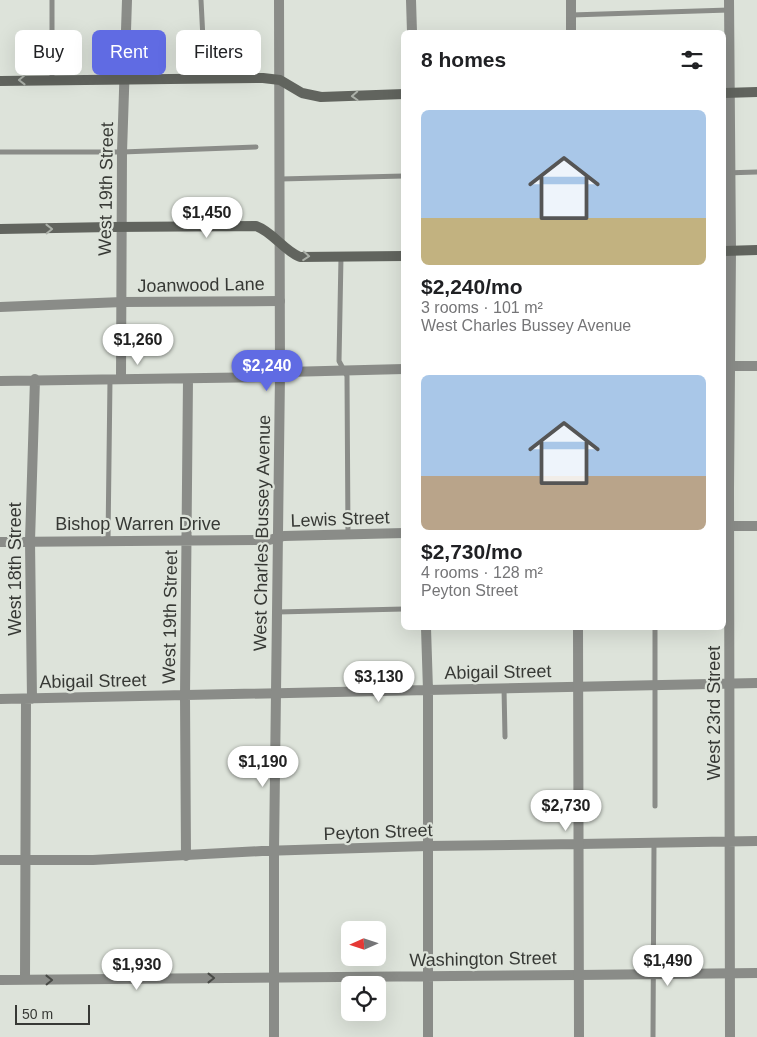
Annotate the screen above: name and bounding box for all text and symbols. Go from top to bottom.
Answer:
chip: Buy [15,30,82,75]
chip: Rent [92,30,166,75]
chip: Filters [176,30,261,75]
icon: filters [678,46,706,74]
text: 8 homes [421,48,506,71]
one-way arrow [18,75,26,86]
one-way arrow [351,90,359,101]
street label: West 19th Street [95,122,117,256]
icon: home [519,143,609,233]
pin: $1,450 [166,196,248,239]
text: $1,450 [183,204,231,221]
one-way arrow [45,223,53,234]
one-way arrow [302,251,310,262]
street label: Joanwood Lane [137,274,265,296]
text: $2,240/mo [421,275,523,298]
text: 3 rooms · 101 m² [421,299,543,316]
text: West Charles Bussey Avenue [421,317,631,334]
pin: $1,260 [97,324,179,366]
text: $1,260 [114,331,162,348]
pin: $2,240 [226,350,308,392]
text: $2,240 [243,357,291,374]
icon: home [519,408,609,498]
street label: West Charles Bussey Avenue [250,415,274,651]
street label: West 18th Street [5,502,25,636]
street label: Lewis Street [290,507,390,531]
street label: Bishop Warren Drive [55,514,221,534]
text: $2,730/mo [421,540,523,563]
street label: West 19th Street [159,550,181,684]
text: 4 rooms · 128 m² [421,564,543,581]
text: Peyton Street [421,582,518,599]
street label: West 23rd Street [704,646,724,780]
pin: $3,130 [338,660,420,703]
street label: Abigail Street [444,661,552,683]
text: $3,130 [355,668,403,685]
street label: Abigail Street [39,670,147,692]
pin: $1,190 [222,746,304,788]
text: $1,190 [239,753,287,770]
pin: $2,730 [525,790,607,832]
text: $2,730 [542,797,590,814]
street label: Peyton Street [323,820,433,844]
north arrow [341,921,386,966]
map controls [341,921,386,1021]
pin: $1,490 [627,944,709,987]
pin: $1,930 [96,948,178,991]
street label: Washington Street [409,948,557,970]
text: $1,490 [644,952,692,969]
text: $1,930 [113,956,161,973]
one-way arrow [208,973,215,983]
one-way arrow [45,975,53,985]
button: locate [341,976,386,1021]
scale bar [15,1002,90,1025]
text: 50 m [22,1006,53,1022]

